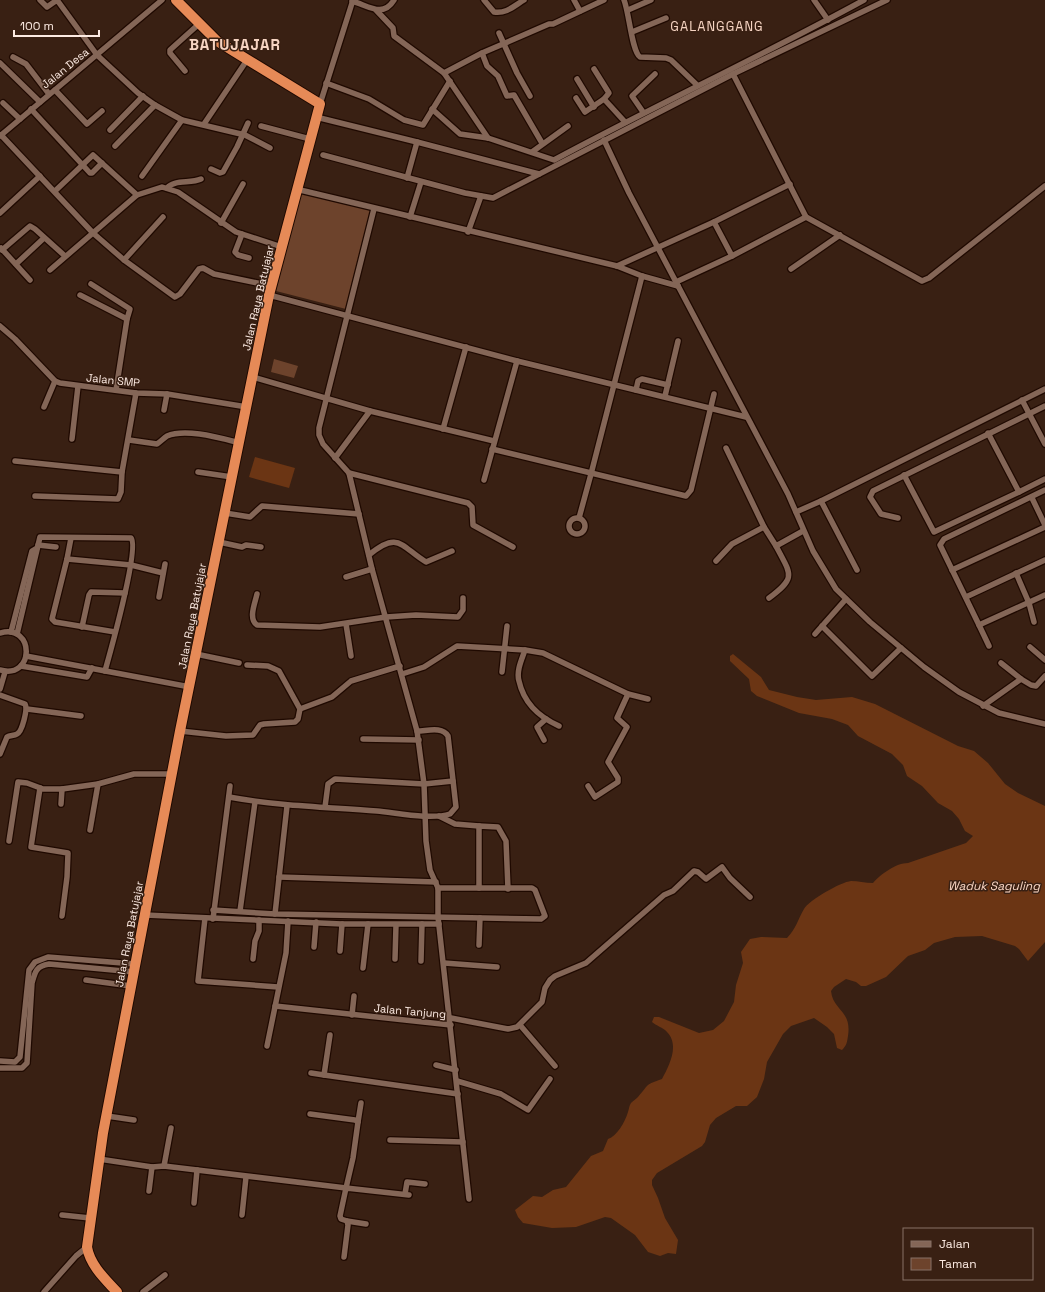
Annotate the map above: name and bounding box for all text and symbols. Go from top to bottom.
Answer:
scale bar [14,12,99,38]
text: 100 m [20,18,54,34]
district label: GALANGGANG [670,18,764,35]
district label: BATUJAJAR [189,35,281,54]
street label: Jalan Desa [38,44,92,91]
street label: Jalan Raya Batujajar [239,244,277,352]
street label: Jalan SMP [85,370,141,390]
street label: Jalan Raya Batujajar [175,562,209,670]
water label: Waduk Saguling [948,878,1041,894]
street label: Jalan Raya Batujajar [112,880,146,988]
street label: Jalan Tanjung [373,1001,447,1021]
legend [903,1228,1033,1280]
text: Jalan [939,1236,970,1252]
text: Taman [939,1256,976,1272]

